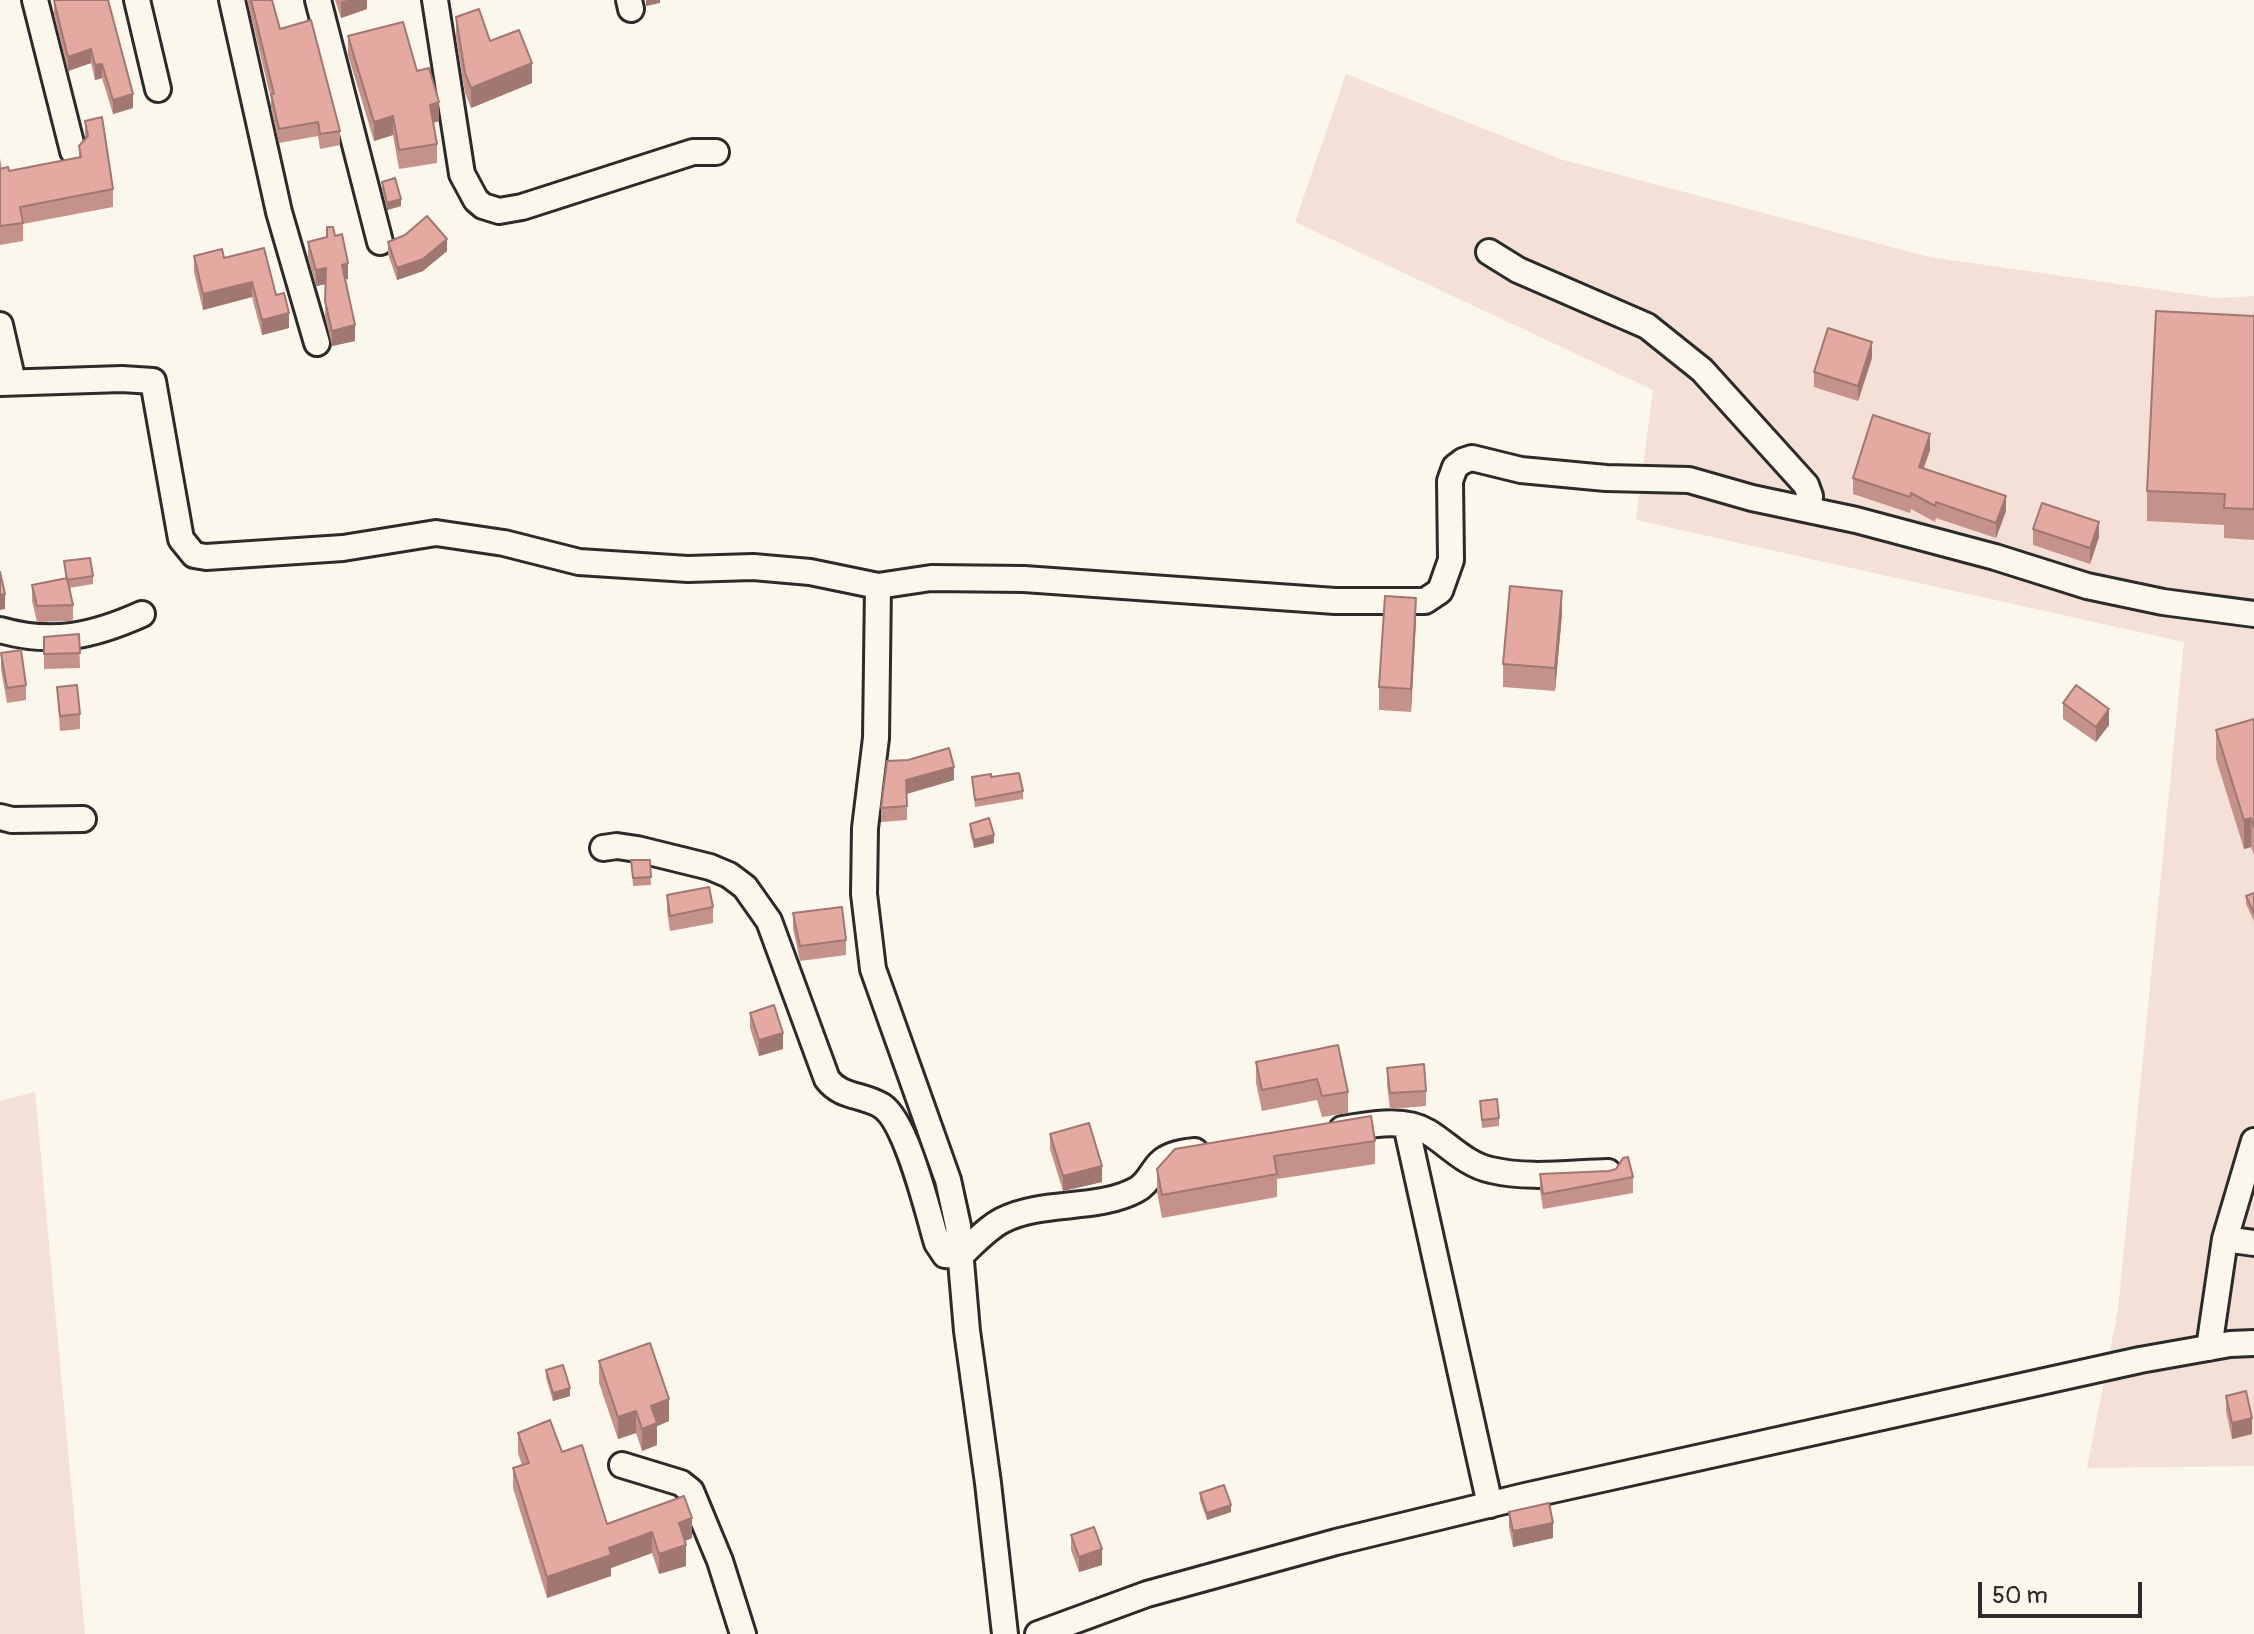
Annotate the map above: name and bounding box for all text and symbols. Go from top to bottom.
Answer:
scale bar [1982,1566,2146,1616]
text: 50 m [1992,1581,2048,1610]

